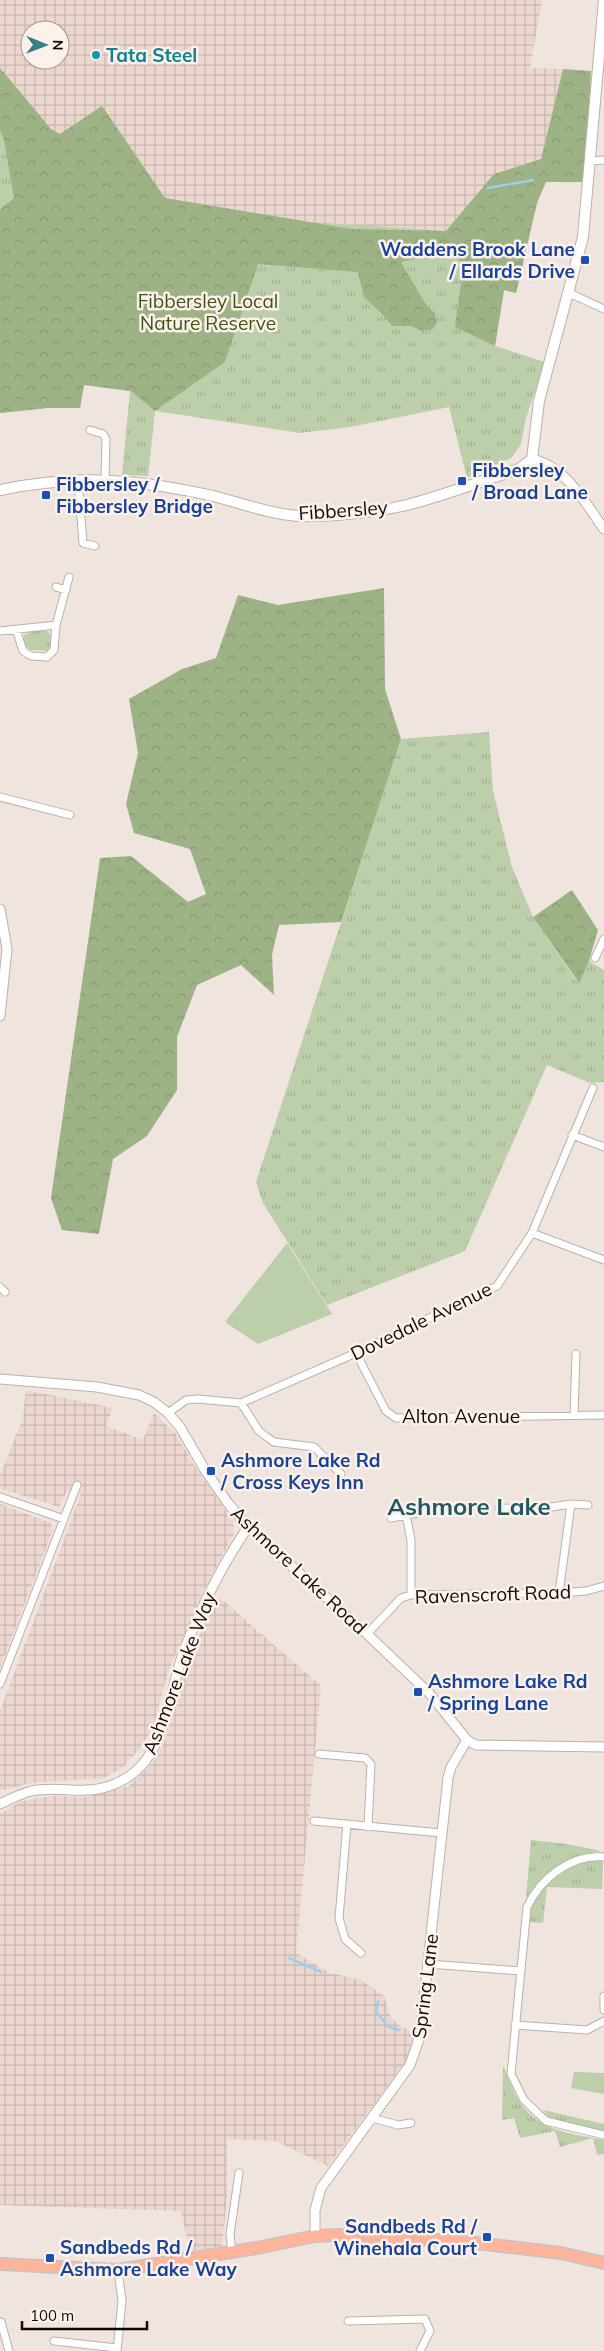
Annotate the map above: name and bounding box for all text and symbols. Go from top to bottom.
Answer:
north arrow [20,20,70,70]
text: N [49,40,67,51]
place label: Tata Steel [106,43,197,67]
marker: Tata Steel [90,49,102,61]
place label: Waddens Brook Lane / Ellards Drive [380,237,575,283]
marker: Waddens Brook Lane / Ellards Drive [579,254,591,266]
park label: Fibbersley Local Nature Reserve [138,289,278,335]
place label: Fibbersley / Broad Lane [471,458,588,504]
place label: Fibbersley / Fibbersley Bridge [56,472,213,518]
marker: Fibbersley / Broad Lane [456,475,468,487]
marker: Fibbersley / Fibbersley Bridge [40,489,52,501]
street label: Fibbersley [298,495,388,525]
street label: Dovedale Avenue [347,1276,495,1366]
street label: Alton Avenue [402,1404,520,1428]
place label: Ashmore Lake Rd / Cross Keys Inn [220,1448,381,1494]
marker: Ashmore Lake Rd / Cross Keys Inn [205,1465,217,1477]
district label: Ashmore Lake [387,1491,551,1521]
street label: Ashmore Lake Road [226,1501,372,1639]
street label: Ravenscroft Road [414,1579,572,1609]
street label: Ashmore Lake Way [137,1588,221,1758]
place label: Ashmore Lake Rd / Spring Lane [427,1669,588,1715]
marker: Ashmore Lake Rd / Spring Lane [412,1686,424,1698]
street label: Spring Lane [407,1932,443,2040]
place label: Sandbeds Rd / Winehala Court [334,2214,478,2260]
marker: Sandbeds Rd / Winehala Court [481,2231,493,2243]
place label: Sandbeds Rd / Ashmore Lake Way [60,2235,238,2281]
marker: Sandbeds Rd / Ashmore Lake Way [44,2252,56,2264]
scale bar [22,2298,148,2330]
text: 100 m [30,2306,74,2325]

